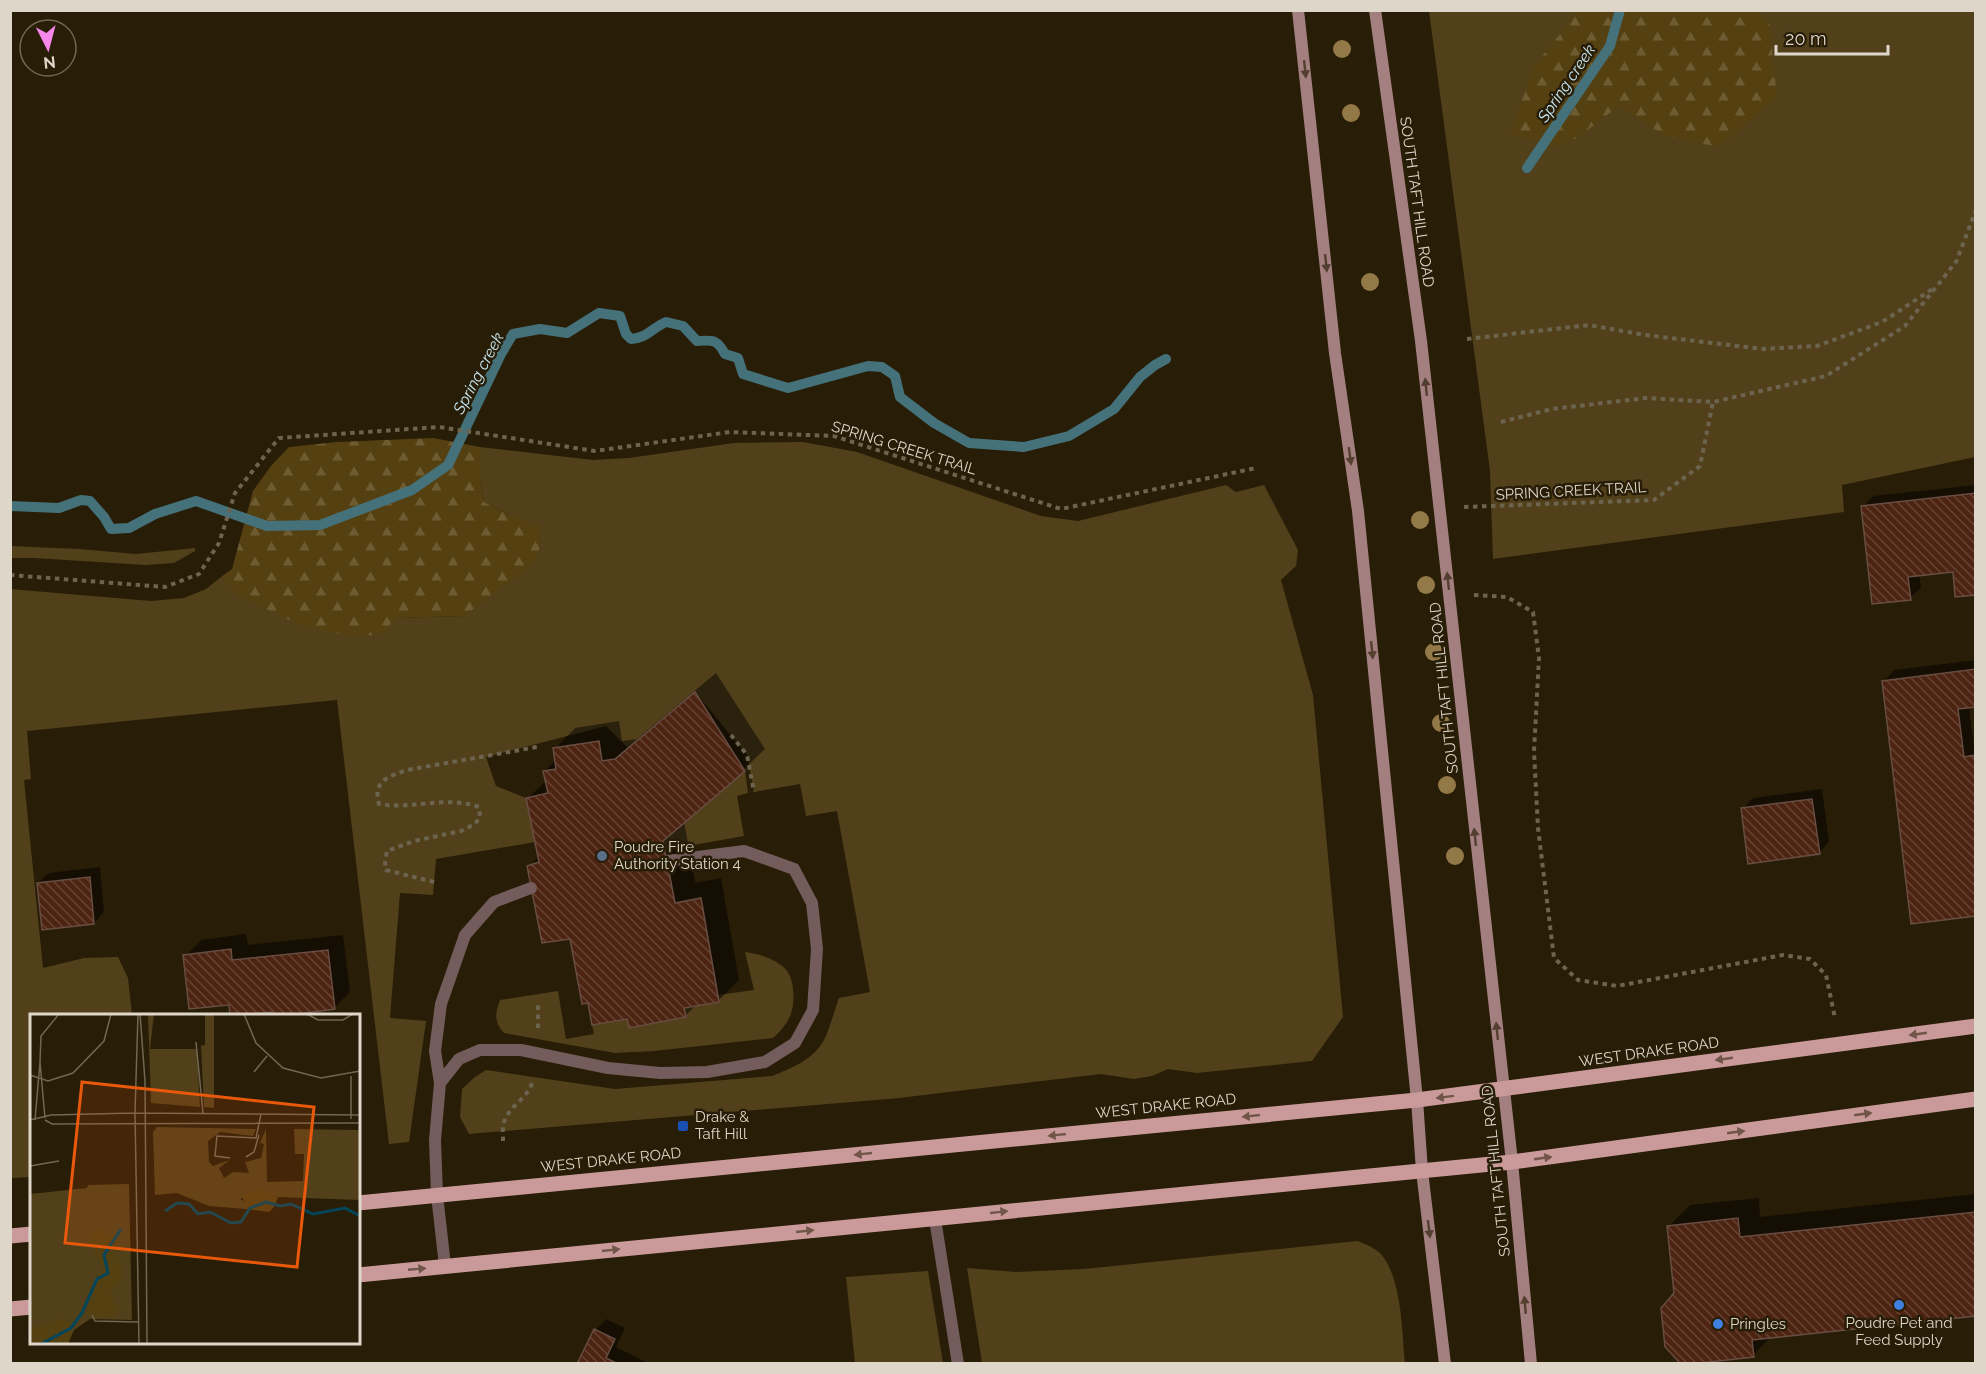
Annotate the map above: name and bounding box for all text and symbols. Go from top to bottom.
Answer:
north arrow [18,18,78,78]
scale bar [1776,18,1888,56]
text: 20 m [1785,28,1827,49]
water label: Spring creek [1533,41,1600,127]
text: N [42,52,57,73]
one-way arrow [1300,59,1310,78]
street label: SOUTH TAFT HILL ROAD [1396,116,1438,289]
one-way arrow [1321,253,1330,272]
water label: Spring creek [449,329,508,418]
one-way arrow [1421,378,1431,397]
street label: SPRING CREEK TRAIL [829,417,979,479]
one-way arrow [1345,447,1354,466]
street label: SPRING CREEK TRAIL [1495,478,1647,504]
one-way arrow [1443,571,1452,590]
street label: SOUTH TAFT HILL ROAD [1426,601,1462,775]
one-way arrow [1367,640,1376,659]
one-way arrow [1471,828,1480,847]
place label: Poudre Fire Authority Station 4 [614,838,741,873]
marker: Poudre Fire Authority Station 4 [595,849,609,863]
inset map [30,1014,360,1344]
one-way arrow [1492,1022,1501,1041]
one-way arrow [1908,1029,1927,1038]
street label: WEST DRAKE ROAD [1578,1033,1720,1071]
one-way arrow [1715,1055,1734,1064]
street label: SOUTH TAFT HILL ROAD [1478,1084,1514,1258]
street label: WEST DRAKE ROAD [1095,1090,1237,1122]
one-way arrow [1435,1092,1454,1101]
place label: Drake & Taft Hill [695,1108,749,1143]
one-way arrow [1854,1110,1873,1119]
one-way arrow [1241,1111,1260,1121]
marker: Drake & Taft Hill [676,1119,690,1133]
one-way arrow [1726,1127,1745,1136]
one-way arrow [1047,1130,1066,1140]
street label: WEST DRAKE ROAD [540,1144,682,1176]
one-way arrow [853,1149,872,1159]
one-way arrow [1533,1153,1552,1162]
one-way arrow [990,1207,1009,1217]
one-way arrow [1424,1220,1433,1239]
one-way arrow [795,1226,814,1236]
one-way arrow [601,1245,620,1255]
one-way arrow [407,1264,426,1274]
one-way arrow [1520,1296,1530,1315]
marker: Poudre Pet and Feed Supply [1892,1298,1906,1312]
place label: Poudre Pet and Feed Supply [1845,1314,1953,1349]
place label: Pringles [1730,1315,1786,1333]
marker: Pringles [1711,1317,1725,1331]

